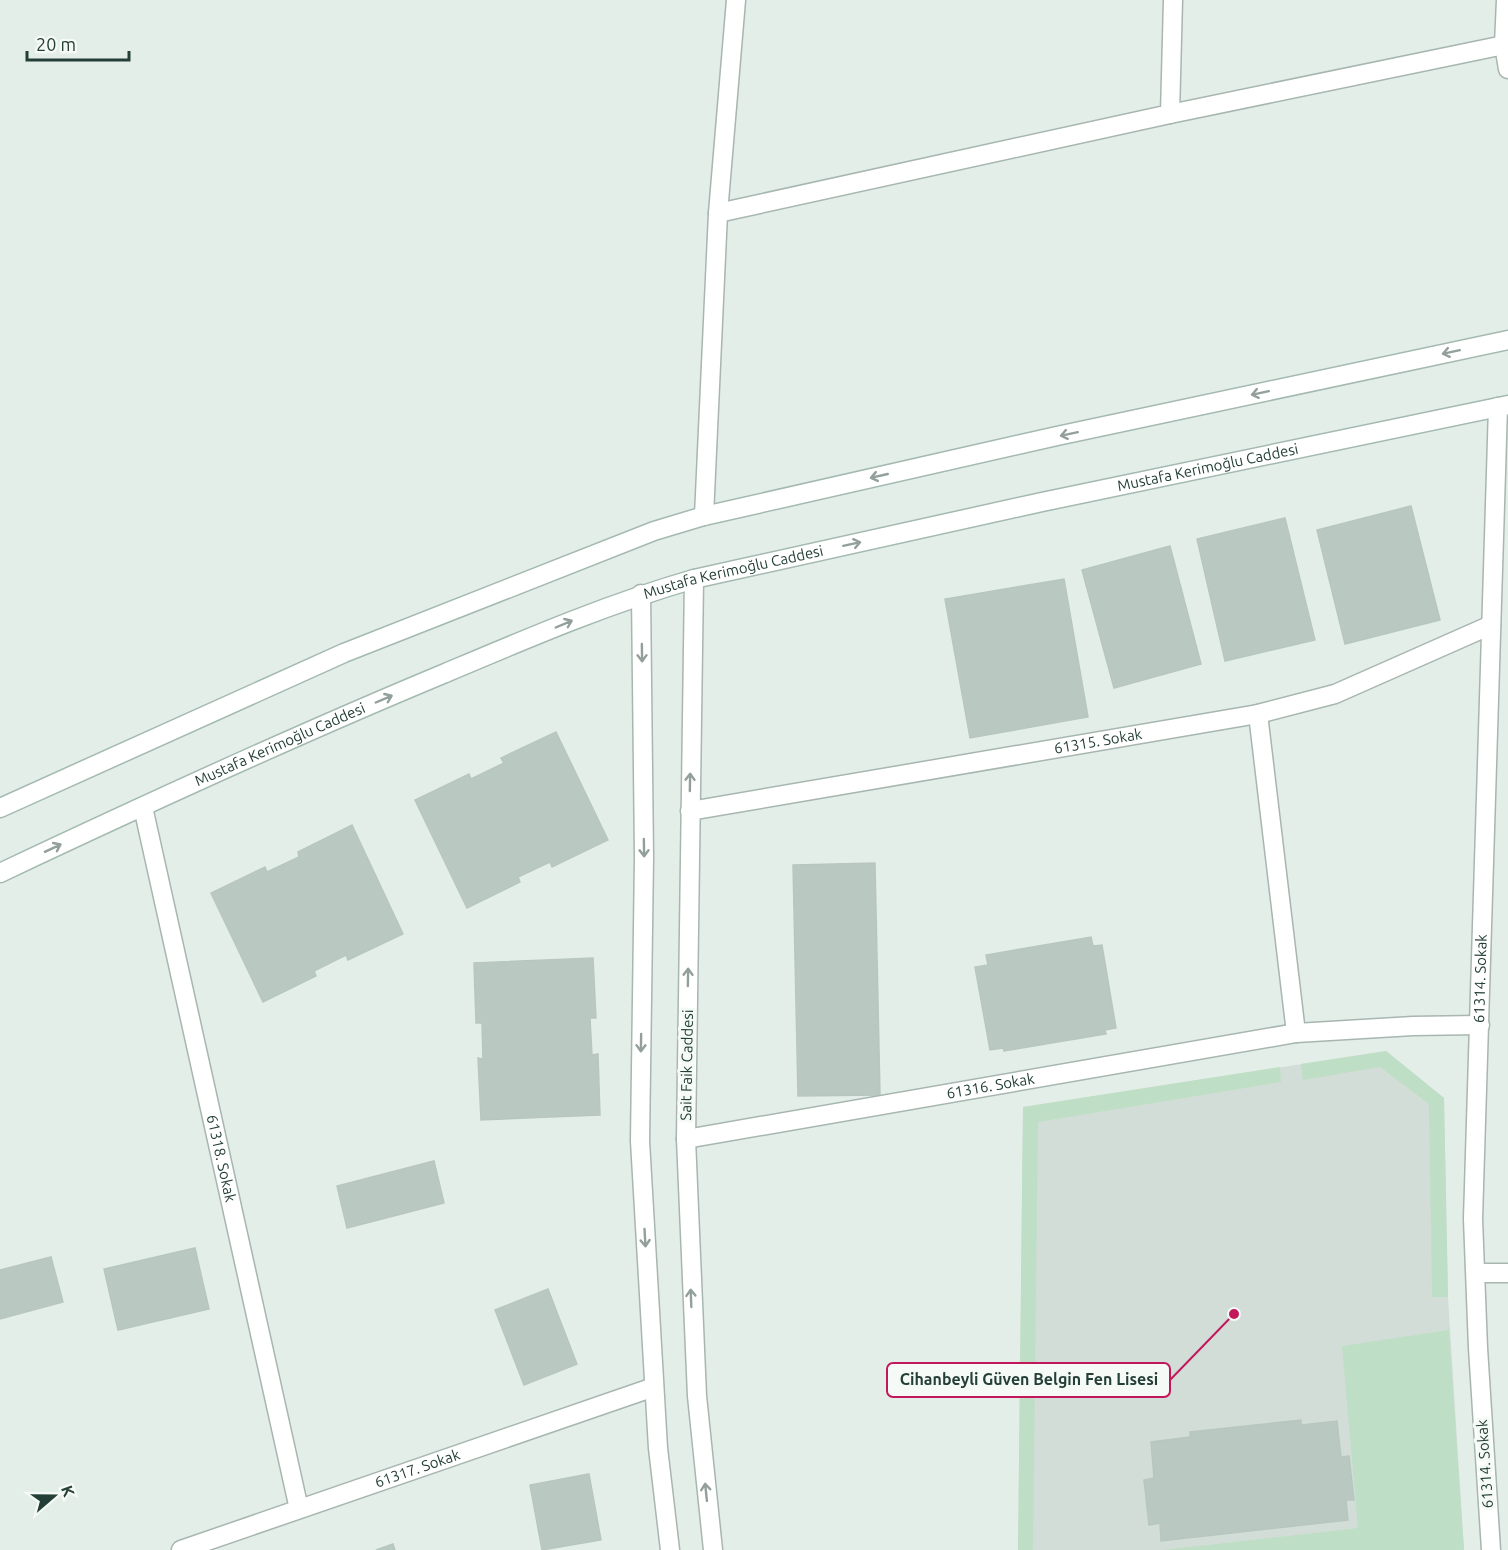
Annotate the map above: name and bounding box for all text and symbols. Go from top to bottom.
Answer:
scale bar [27,24,129,62]
text: 20 m [36,34,76,54]
one-way arrow [1442,347,1461,359]
one-way arrow [1251,388,1270,399]
one-way arrow [1060,428,1079,440]
street label: Mustafa Kerimoğlu Caddesi [1116,440,1300,494]
one-way arrow [870,471,889,483]
one-way arrow [842,538,861,549]
street label: Mustafa Kerimoğlu Caddesi [641,542,825,602]
one-way arrow [554,618,572,629]
one-way arrow [636,642,648,662]
one-way arrow [374,693,392,704]
street label: Mustafa Kerimoğlu Caddesi [192,699,368,789]
street label: 61315. Sokak [1053,725,1144,757]
one-way arrow [685,772,696,792]
one-way arrow [638,837,650,857]
one-way arrow [43,842,61,854]
street label: 61314. Sokak [1470,933,1490,1023]
one-way arrow [682,967,694,987]
street label: Sait Faik Caddesi [677,1009,696,1121]
one-way arrow [635,1032,647,1052]
street label: 61316. Sokak [945,1070,1036,1102]
street label: 61318. Sokak [204,1113,240,1204]
one-way arrow [639,1227,650,1247]
one-way arrow [686,1288,697,1308]
callout: Cihanbeyli Güven Belgin Fen Lisesi [887,1363,1170,1397]
text: Cihanbeyli Güven Belgin Fen Lisesi [900,1370,1158,1388]
street label: 61314. Sokak [1473,1419,1496,1509]
street label: 61317. Sokak [372,1445,462,1491]
north arrow [24,1466,84,1526]
one-way arrow [701,1482,712,1502]
text: K [58,1483,78,1499]

